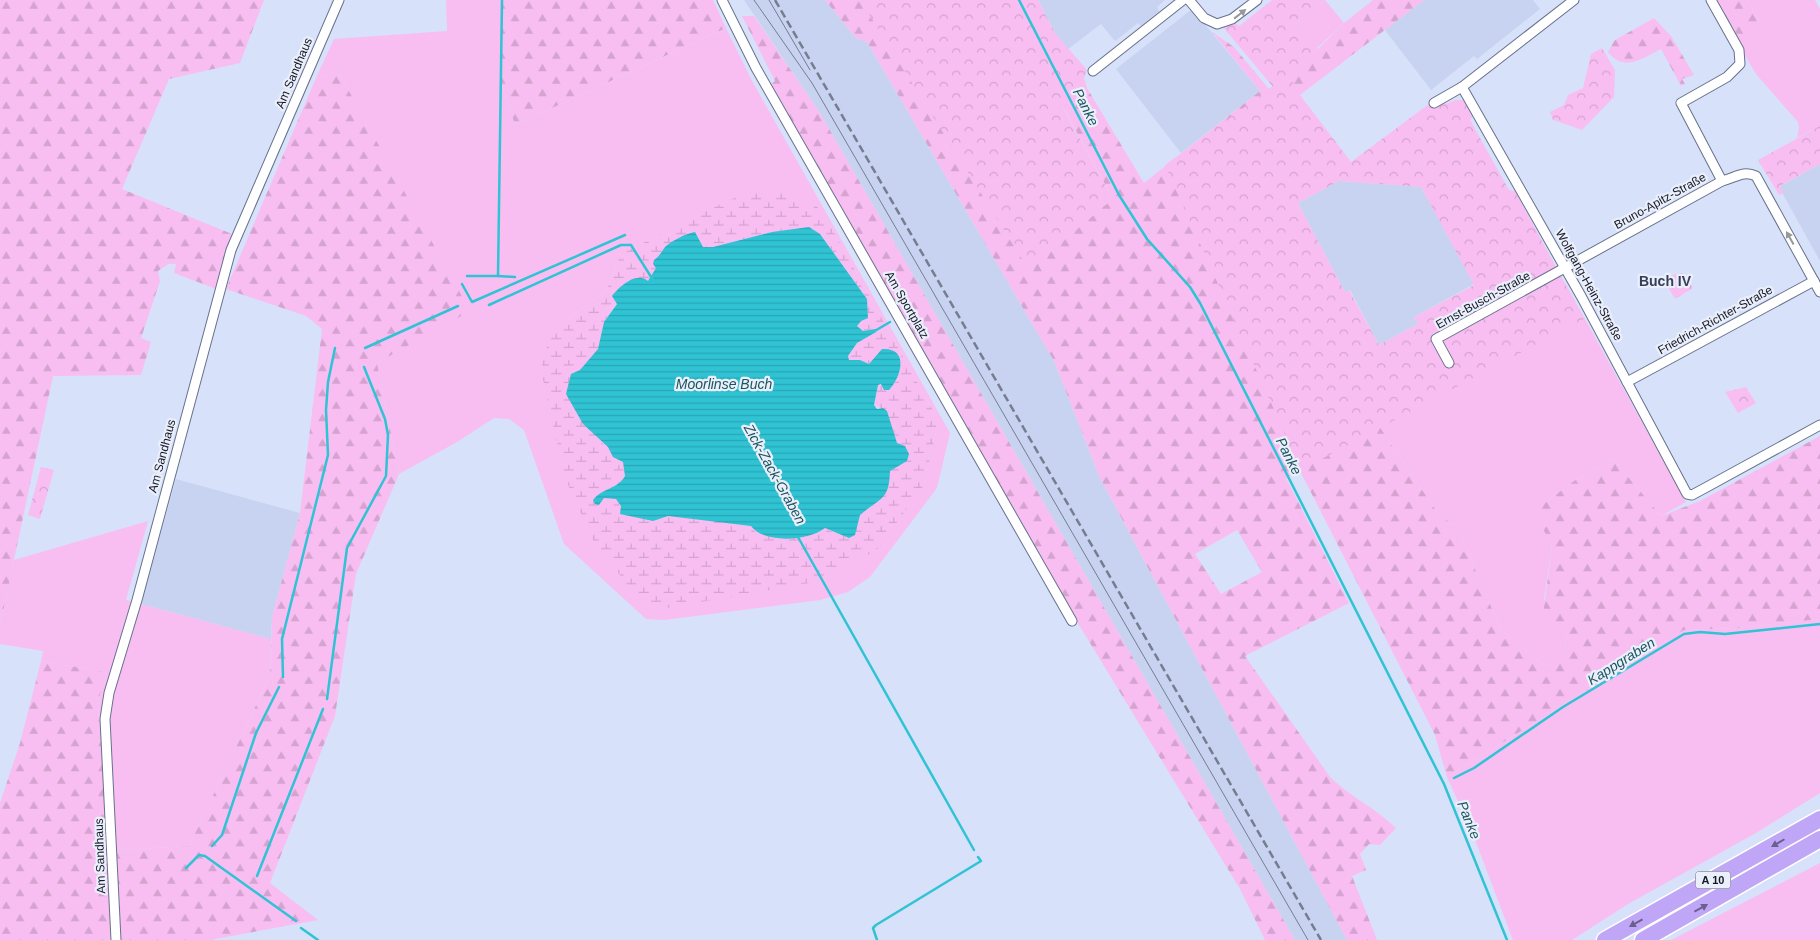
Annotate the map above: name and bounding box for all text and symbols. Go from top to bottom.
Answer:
one-way arrow [1233,8,1246,19]
street label: Am Sandhaus [273,36,315,110]
water label: Panke [1070,86,1102,129]
street label: Bruno-Apitz-Straße [1612,170,1709,232]
street label: Wolfgang-Heinz-Straße [1553,227,1626,343]
one-way arrow [1786,231,1795,244]
street label: Ernst-Busch-Straße [1434,268,1533,332]
street label: Am Sportplatz [882,269,932,341]
district label: Buch IV [1639,273,1692,289]
street label: Friedrich-Richter-Straße [1655,283,1775,357]
water label: Moorlinse Buch [676,376,772,392]
street label: Am Sandhaus [145,418,179,494]
water label: Zick-Zack-Graben [740,420,809,527]
water label: Panke [1273,435,1305,478]
water label: Kappgraben [1584,634,1658,688]
water label: Panke [1454,799,1484,842]
street label: Am Sandhaus [92,818,108,894]
one-way arrow [1770,839,1785,847]
road number: A 10 [1696,872,1730,888]
one-way arrow [1694,904,1708,912]
one-way arrow [1629,919,1644,927]

